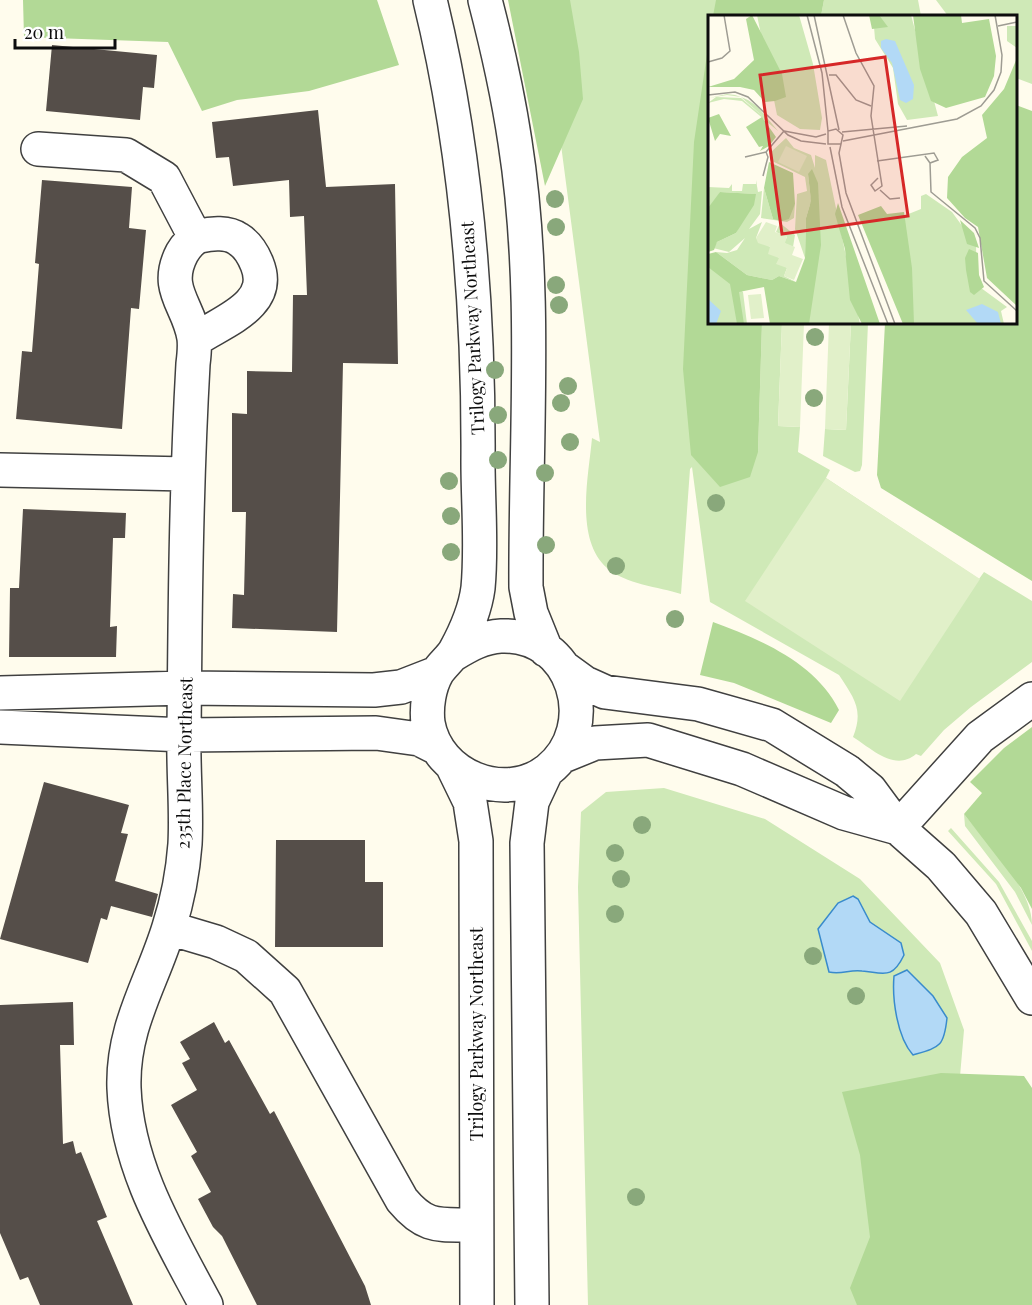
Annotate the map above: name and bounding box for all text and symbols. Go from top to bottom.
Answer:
scale bar [15,12,116,50]
inset map [708,15,1017,324]
text: 20 m [24,20,64,44]
street label: Trilogy Parkway Northeast [454,220,490,435]
street label: 235th Place Northeast [170,676,198,849]
street label: Trilogy Parkway Northeast [464,926,488,1141]

